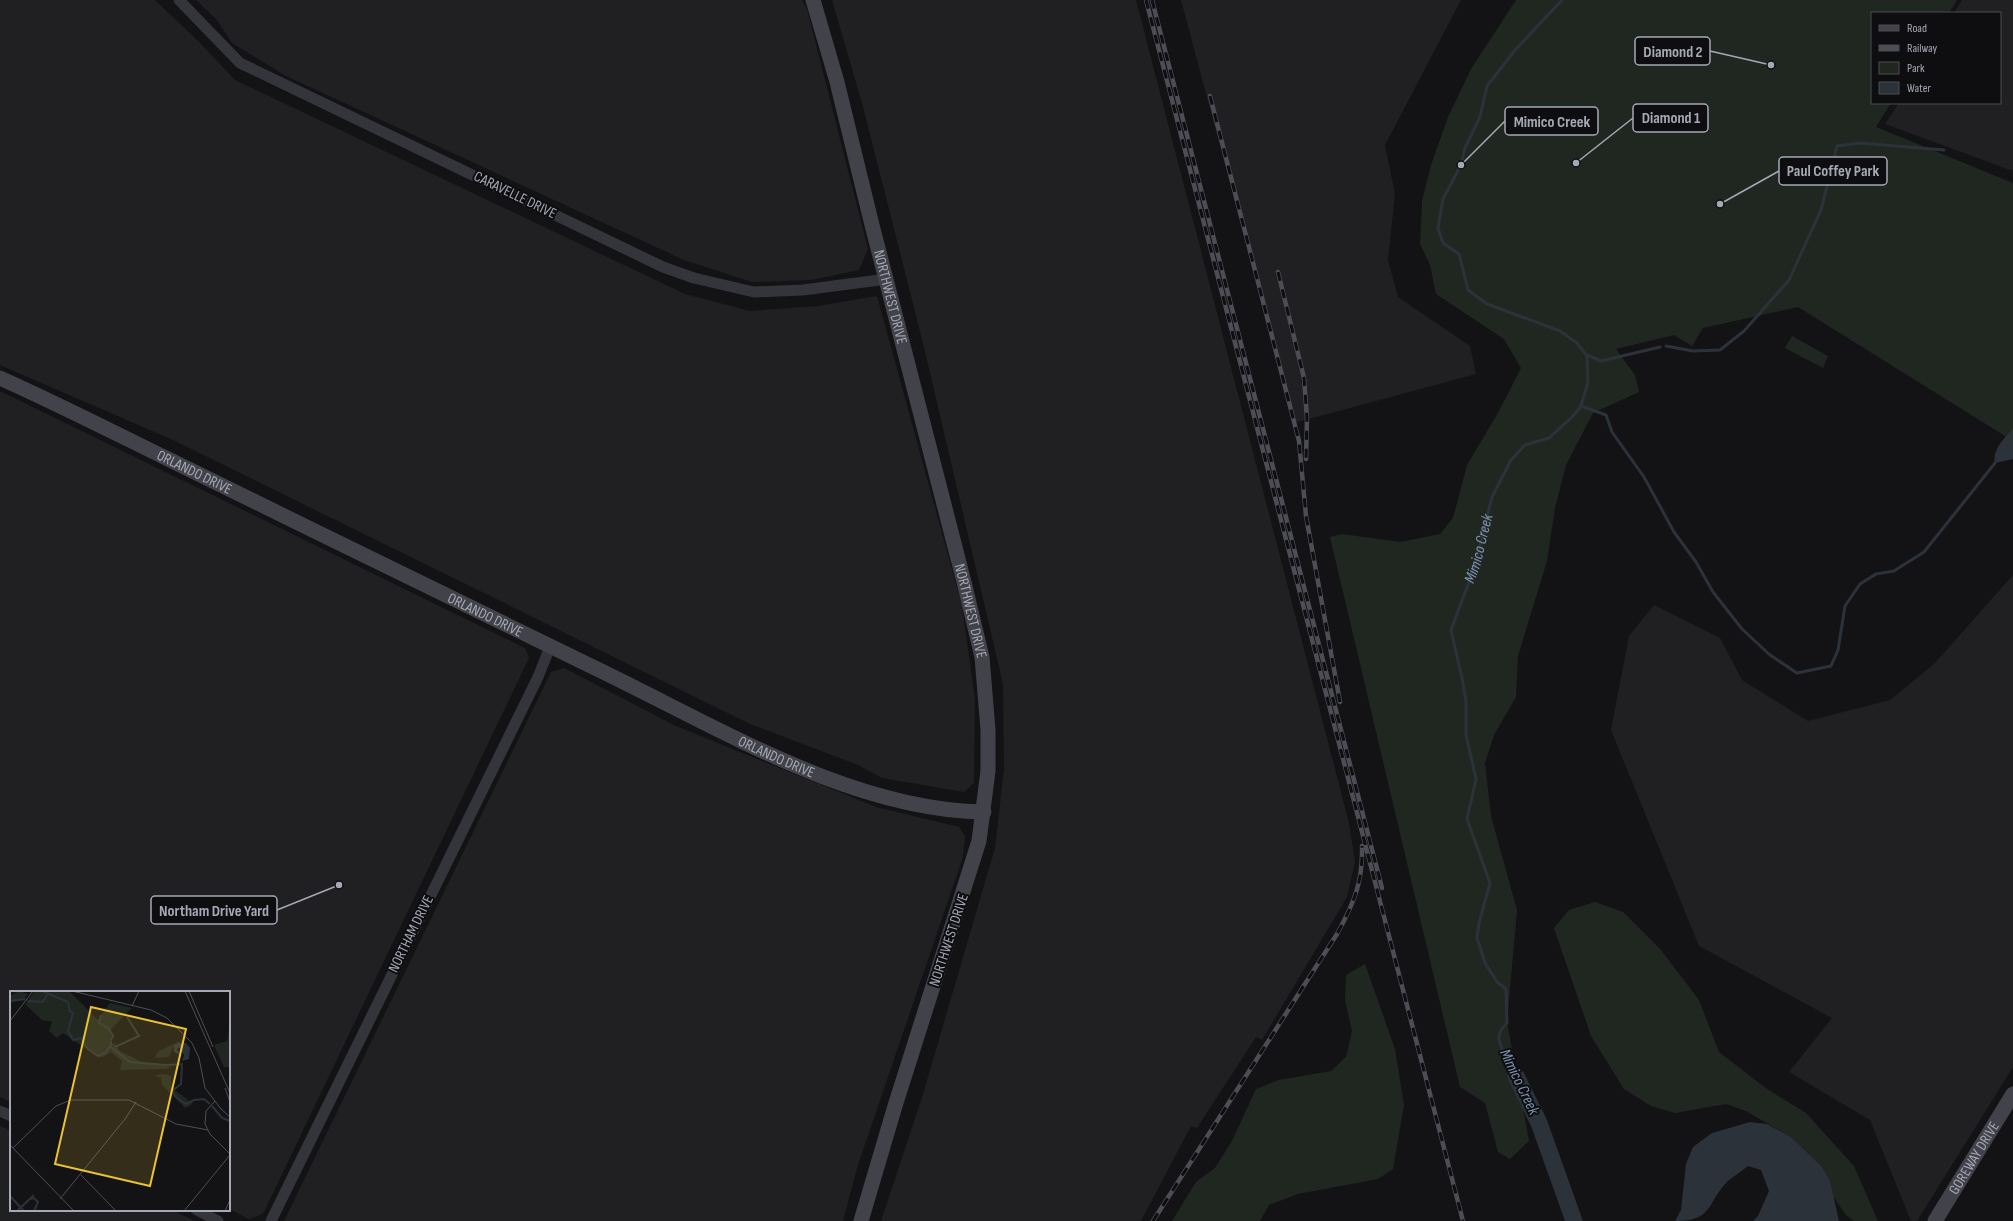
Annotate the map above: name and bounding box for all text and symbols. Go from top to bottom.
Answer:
legend [1871,12,2001,104]
text: Road [1907,21,1927,36]
callout: Diamond 2 [1635,37,1710,65]
text: Railway [1907,41,1938,56]
text: Diamond 2 [1643,43,1703,62]
text: Park [1907,61,1925,76]
text: Water [1907,81,1931,96]
callout: Diamond 1 [1633,104,1708,132]
callout: Mimico Creek [1505,107,1598,135]
text: Diamond 1 [1642,109,1701,128]
text: Mimico Creek [1514,113,1591,132]
callout: Paul Coffey Park [1779,157,1887,185]
text: Paul Coffey Park [1787,162,1879,181]
street label: CARAVELLE DRIVE [471,167,559,223]
street label: NORTHWEST DRIVE [869,248,912,346]
street label: ORLANDO DRIVE [154,445,235,498]
water label: Mimico Creek [1460,511,1497,586]
street label: NORTHWEST DRIVE [950,562,991,660]
street label: ORLANDO DRIVE [445,588,526,641]
street label: ORLANDO DRIVE [735,732,817,782]
street label: NORTHWEST DRIVE [925,891,973,989]
street label: NORTHAM DRIVE [384,892,438,976]
callout: Northam Drive Yard [151,896,277,924]
text: Northam Drive Yard [159,902,269,921]
inset map [10,991,230,1211]
water label: Mimico Creek [1495,1046,1543,1119]
street label: GOREWAY DRIVE [1944,1118,2003,1198]

